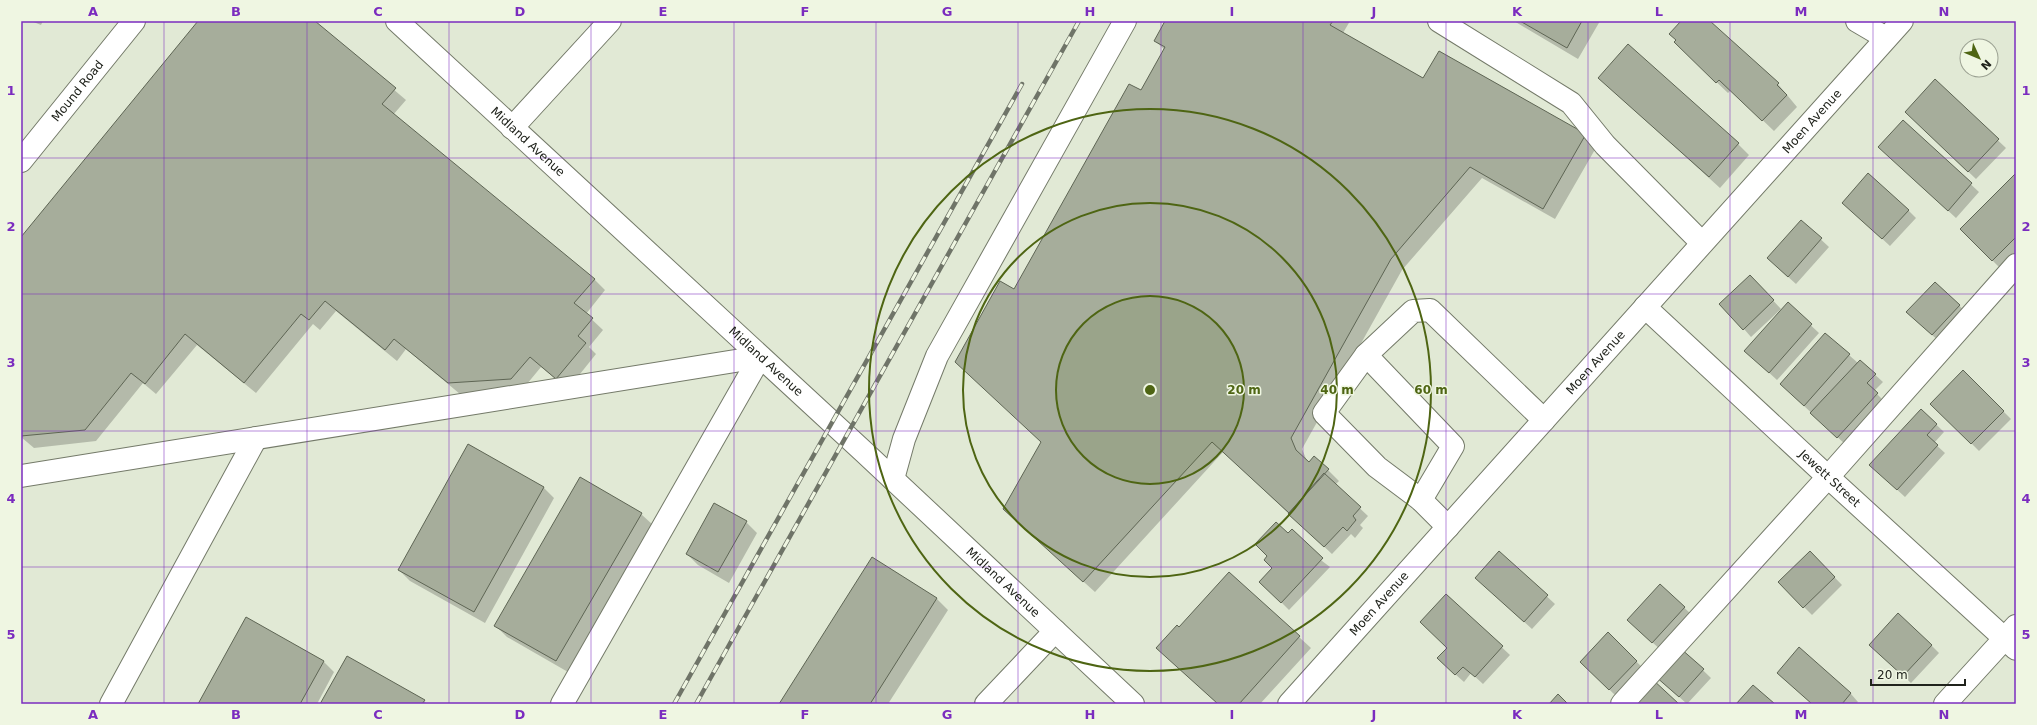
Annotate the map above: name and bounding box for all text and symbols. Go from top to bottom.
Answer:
text: A [88,4,98,19]
text: B [231,4,241,19]
text: C [373,4,383,19]
text: D [515,4,526,19]
text: E [659,4,667,19]
text: F [801,4,809,19]
text: G [942,4,952,19]
text: H [1085,4,1095,19]
text: I [1230,4,1234,19]
text: J [1371,4,1376,19]
text: K [1512,4,1523,19]
text: L [1655,4,1663,19]
text: M [1795,4,1807,19]
text: N [1939,4,1949,19]
north arrow [1959,38,1999,78]
text: N [1978,57,1994,72]
street label: Mound Road [49,58,106,124]
text: 1 [6,83,16,98]
text: 1 [2021,83,2031,98]
street label: Moen Avenue [1780,86,1844,156]
street label: Midland Avenue [488,104,568,179]
text: 2 [6,219,16,234]
text: 2 [2021,219,2031,234]
street label: Midland Avenue [726,324,806,399]
street label: Moen Avenue [1563,328,1628,397]
text: 3 [6,355,16,370]
text: 3 [2021,355,2031,370]
centre of rings [1143,383,1157,397]
text: 20 m [1227,383,1261,397]
text: 40 m [1320,383,1354,397]
text: 60 m [1414,383,1448,397]
street label: Jewett Street [1796,446,1863,510]
text: 4 [6,491,16,506]
text: 4 [2021,491,2031,506]
street label: Midland Avenue [963,544,1043,620]
street label: Moen Avenue [1347,569,1411,638]
text: 5 [6,627,16,642]
text: 5 [2021,627,2031,642]
scale bar [1871,661,1965,687]
text: 20 m [1877,668,1908,682]
text: A [88,707,98,722]
text: B [231,707,241,722]
text: C [373,707,383,722]
text: D [515,707,526,722]
text: E [659,707,667,722]
text: F [801,707,809,722]
text: G [942,707,952,722]
text: H [1085,707,1095,722]
text: I [1230,707,1234,722]
text: J [1371,707,1376,722]
text: K [1512,707,1523,722]
text: L [1655,707,1663,722]
text: M [1795,707,1807,722]
text: N [1939,707,1949,722]

